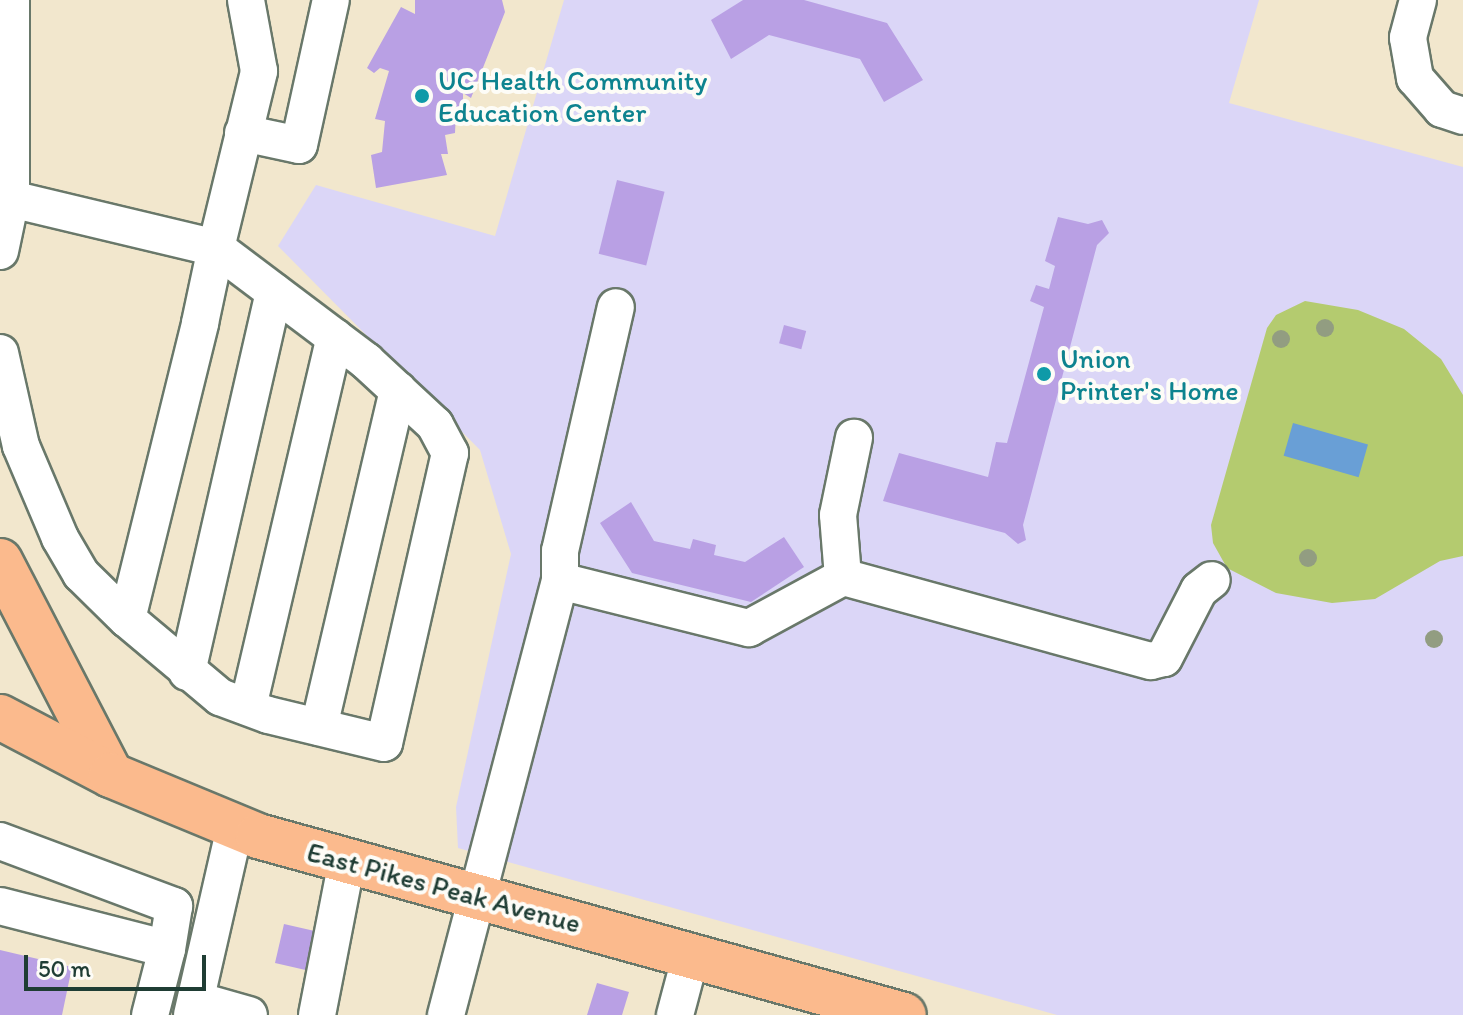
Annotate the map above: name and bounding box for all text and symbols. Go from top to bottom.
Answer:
place label: UC Health Community Education Center [438,63,707,129]
marker: UC Health Community Education Center [413,87,431,105]
place label: Union Printer's Home [1060,341,1239,407]
marker: Union Printer's Home [1035,365,1053,383]
street label: East Pikes Peak Avenue [305,835,583,939]
scale bar [28,939,210,989]
text: 50 m [38,954,91,983]

